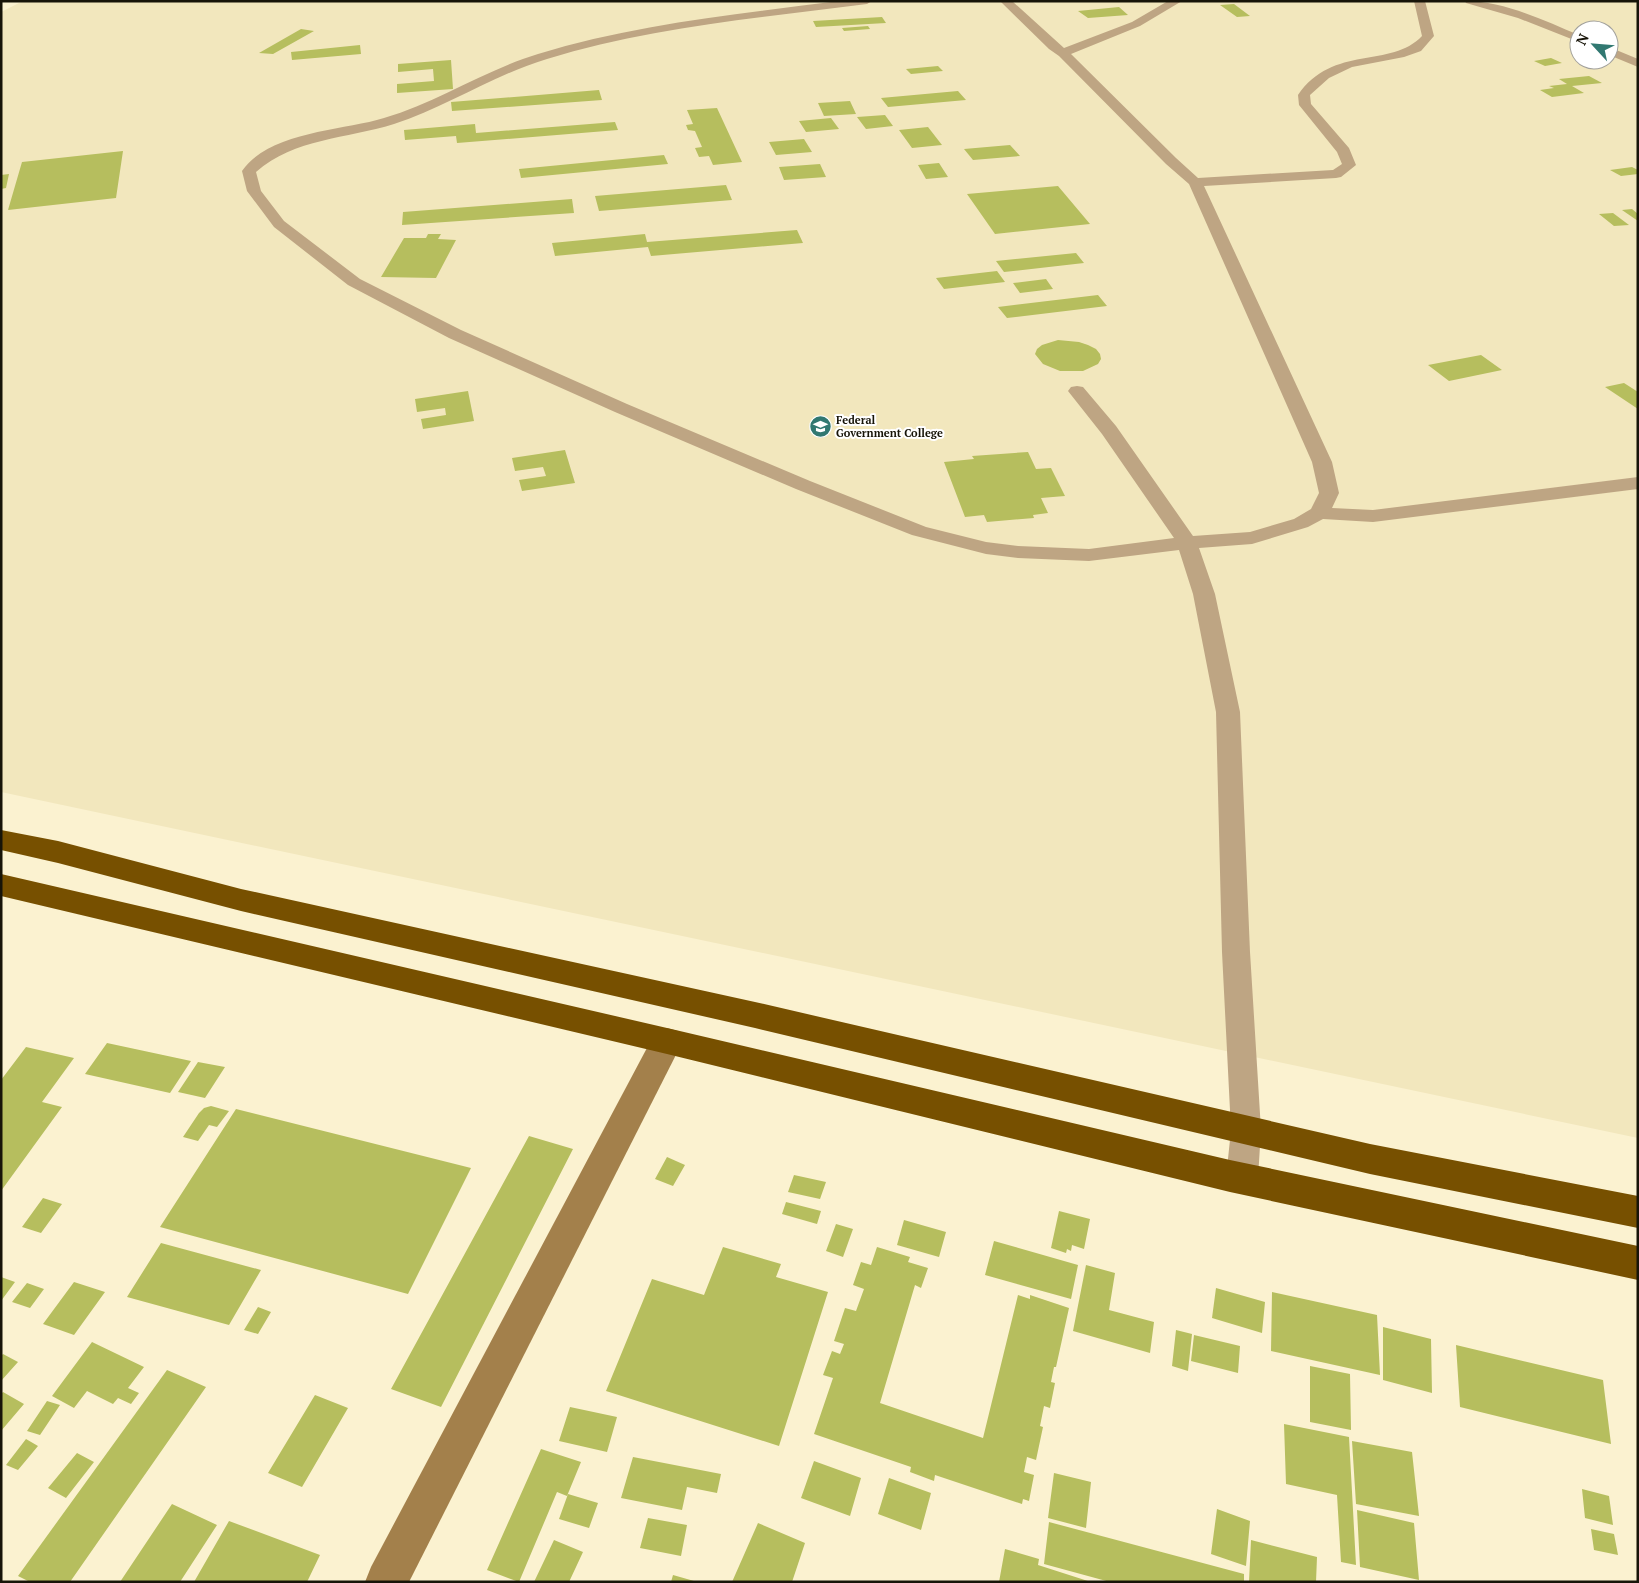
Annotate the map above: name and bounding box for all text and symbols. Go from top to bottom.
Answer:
north arrow [1569,20,1619,70]
text: N [1571,30,1593,48]
place label: Federal Government College [836,413,943,440]
school or university icon: Federal Government College [808,414,832,438]

